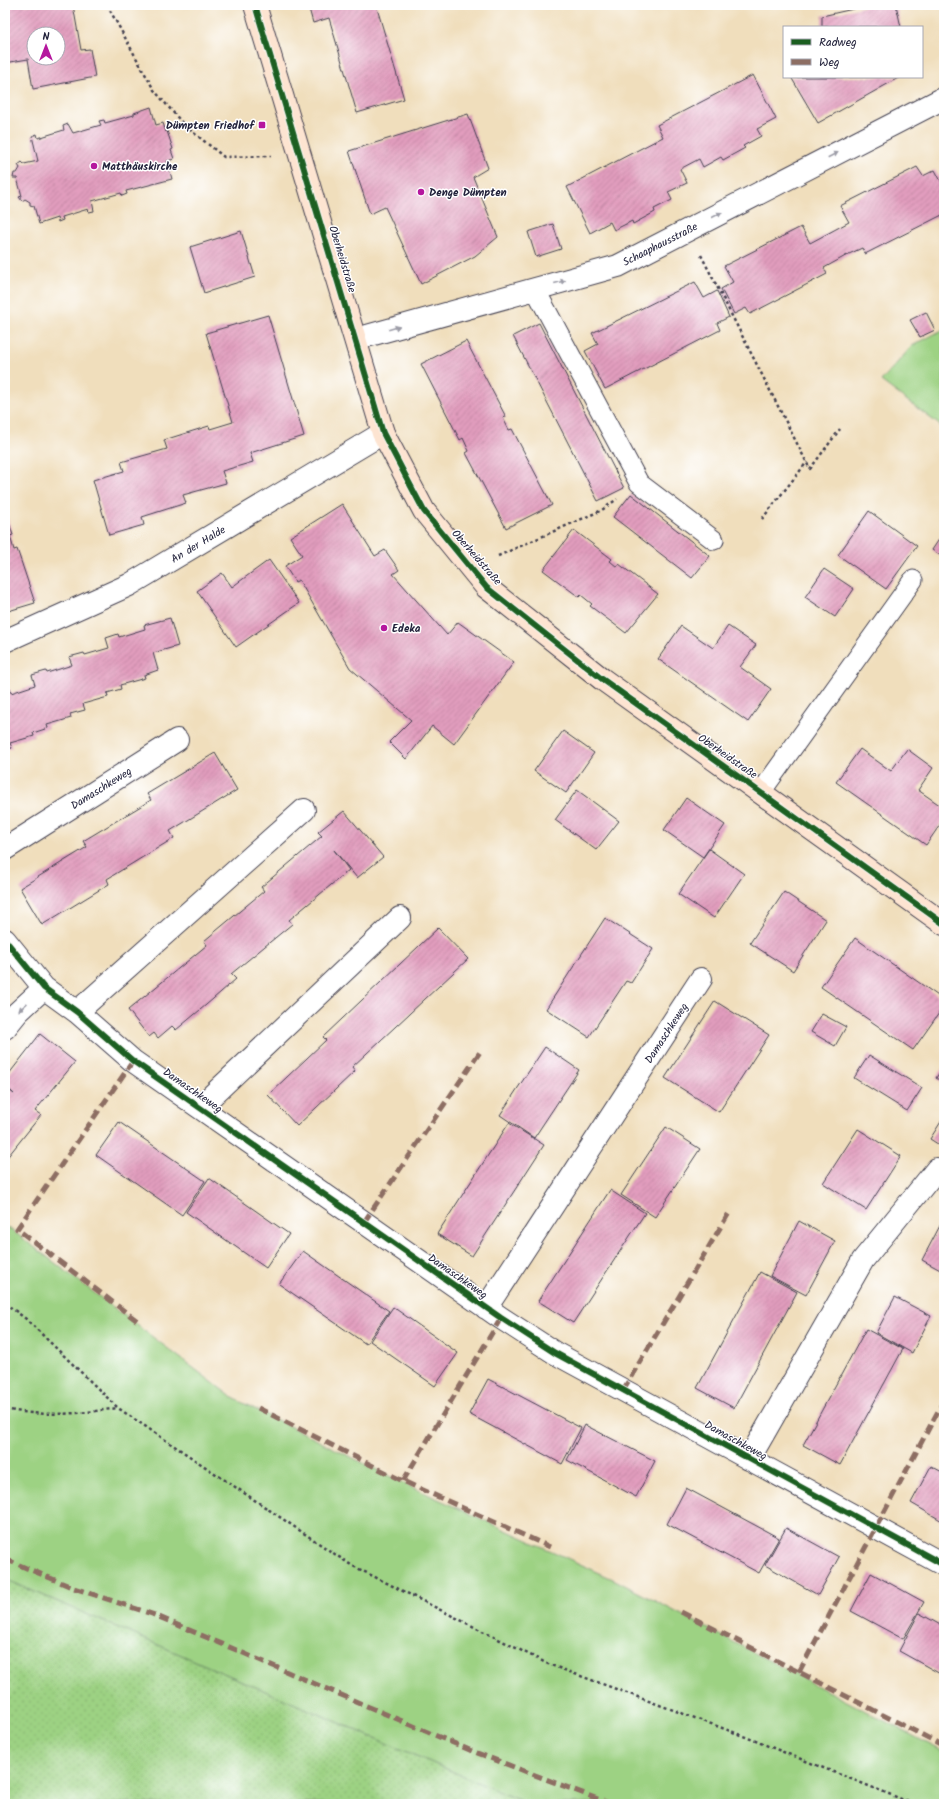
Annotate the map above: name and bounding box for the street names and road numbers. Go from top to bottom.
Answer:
street label: Schaaphausstraße [620,218,701,272]
street label: Oberheidstraße [323,224,361,295]
street label: An der Halde [168,521,229,568]
street label: Oberheidstraße [447,526,506,590]
street label: Oberheidstraße [694,730,761,784]
street label: Damaschkeweg [67,763,136,815]
street label: Damaschkeweg [640,1000,693,1068]
street label: Damaschkeweg [159,1064,226,1118]
street label: Damaschkeweg [424,1250,491,1304]
street label: Damaschkeweg [701,1416,770,1466]

